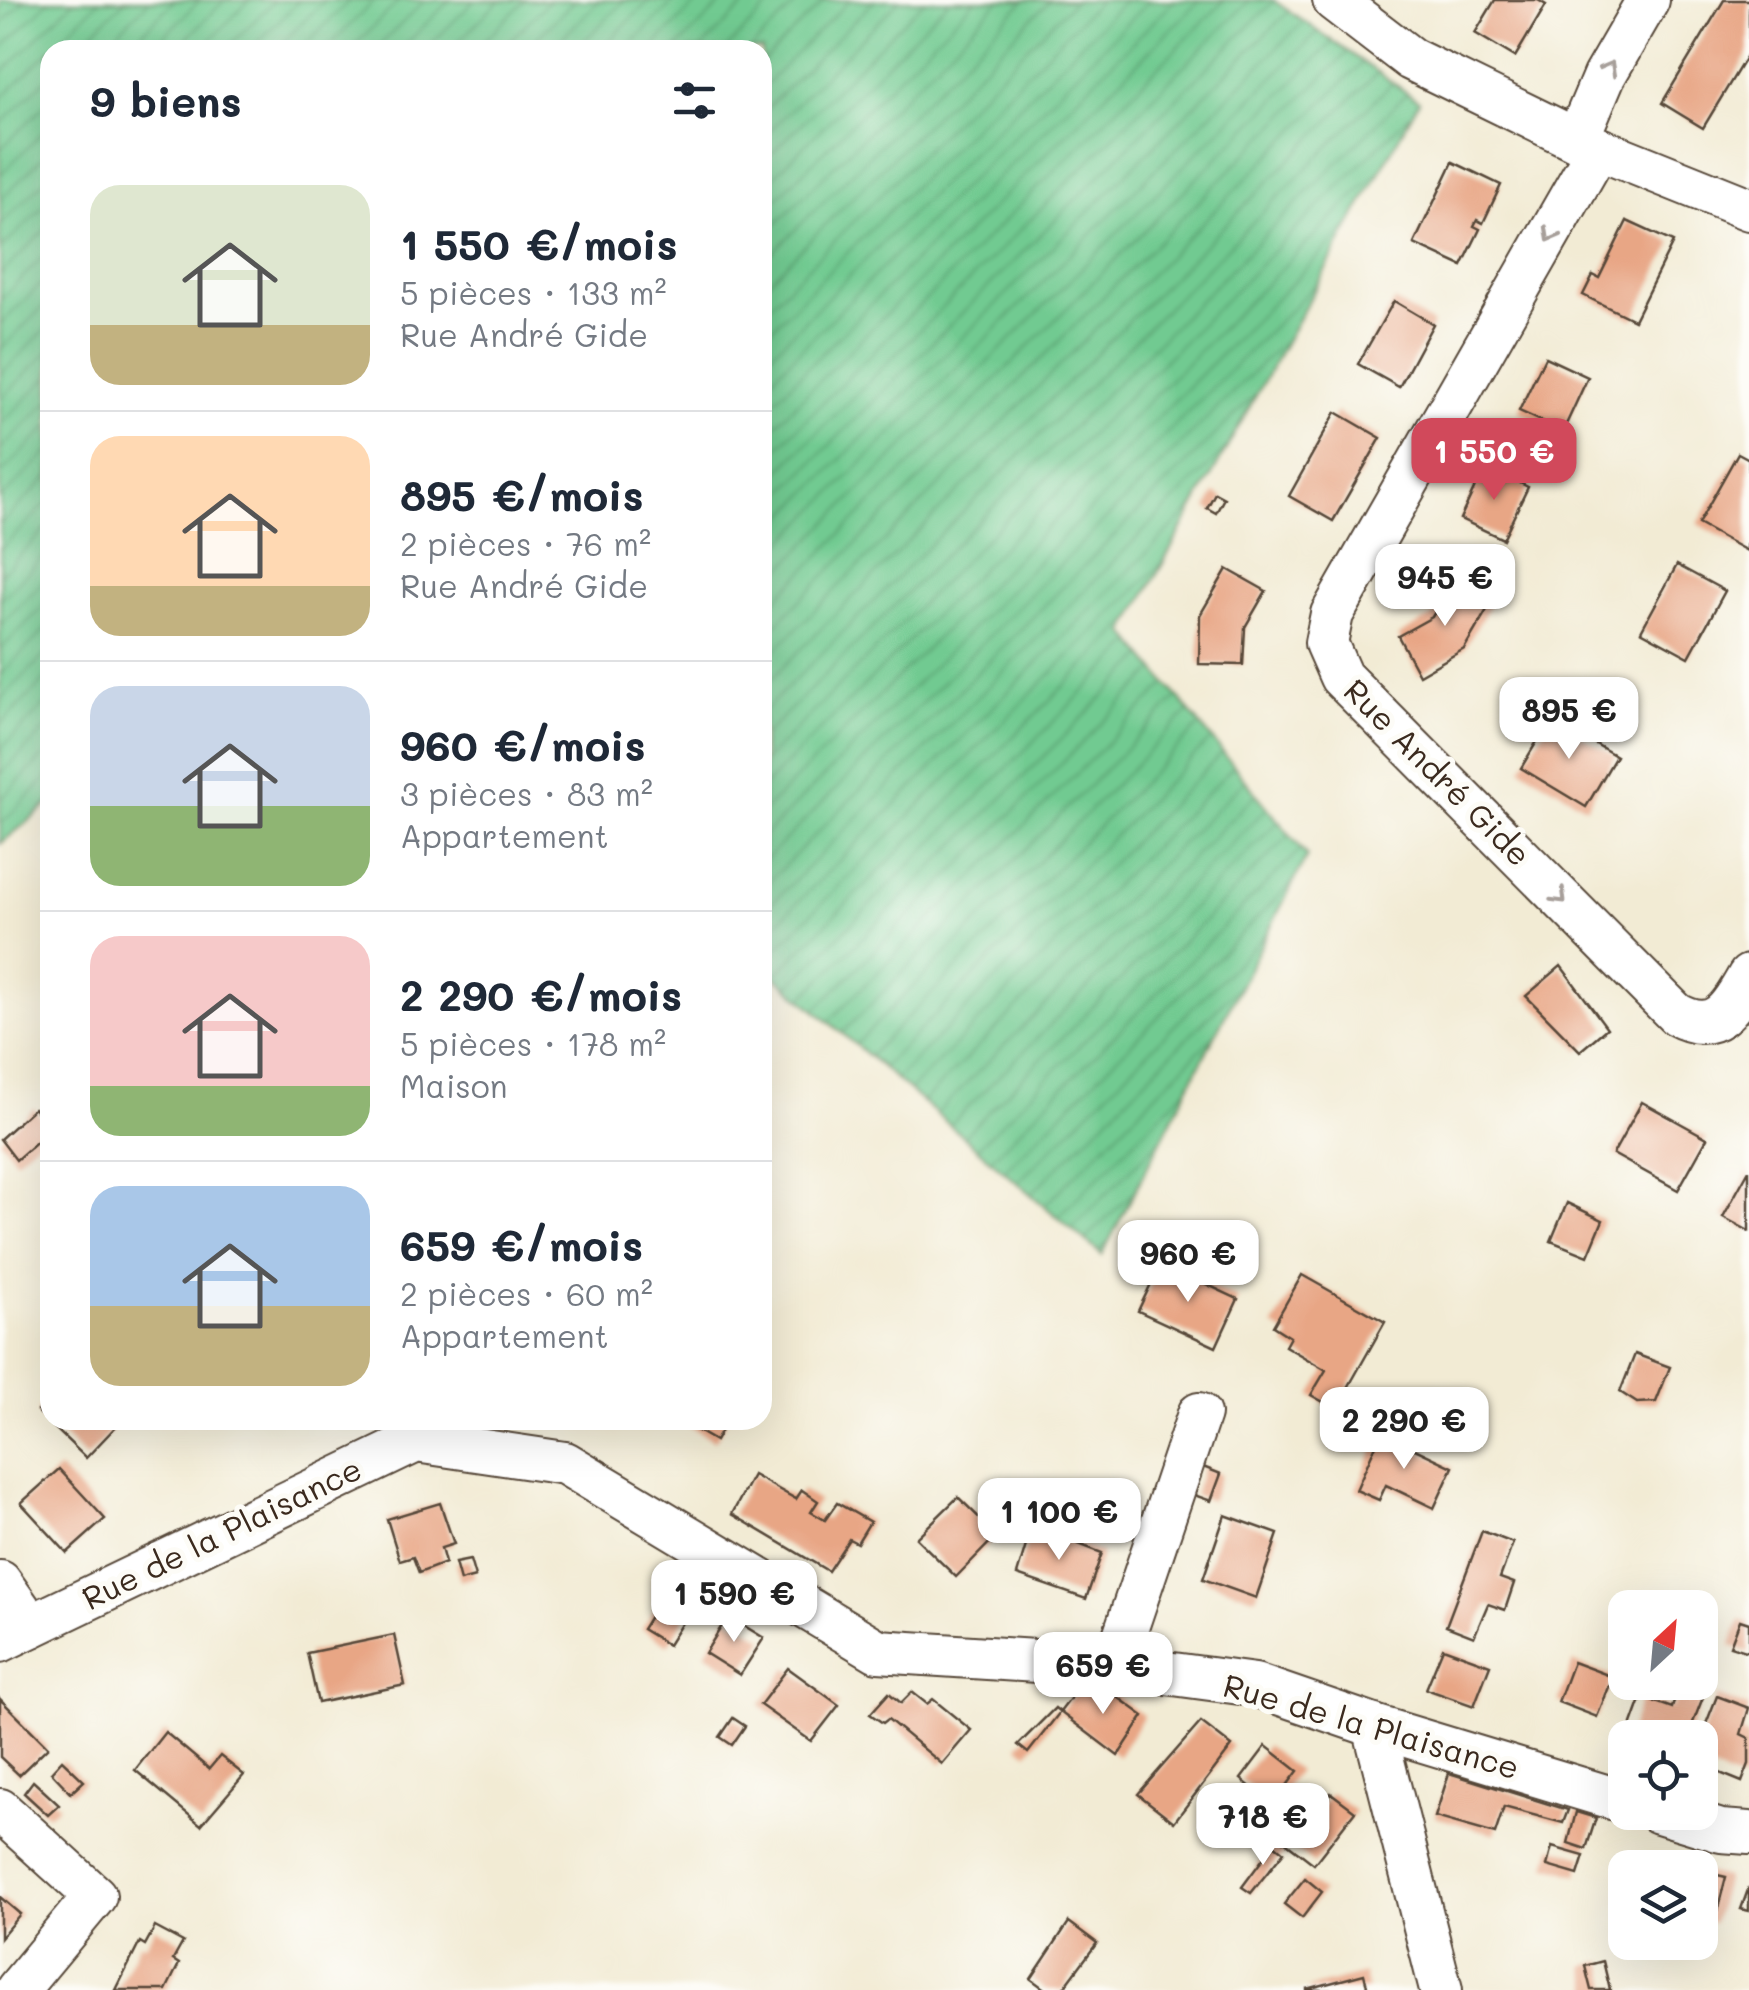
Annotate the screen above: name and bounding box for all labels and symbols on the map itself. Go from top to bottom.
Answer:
one-way arrow [1597,61,1616,79]
one-way arrow [1543,224,1563,242]
pin: 1 550 € [1402,418,1586,503]
pin: 945 € [1375,544,1515,629]
street label: Rue André Gide [1336,669,1541,874]
pin: 895 € [1499,677,1639,762]
one-way arrow [1548,885,1566,903]
pin: 960 € [1118,1220,1258,1305]
pin: 2 290 € [1312,1387,1496,1472]
street label: Rue de la Plaisance [75,1446,368,1618]
pin: 1 100 € [967,1478,1151,1563]
pin: 1 590 € [642,1560,826,1645]
north arrow [1608,1590,1718,1700]
pin: 659 € [1033,1632,1173,1717]
street label: Rue de la Plaisance [1219,1663,1524,1787]
pin: 718 € [1193,1783,1333,1868]

